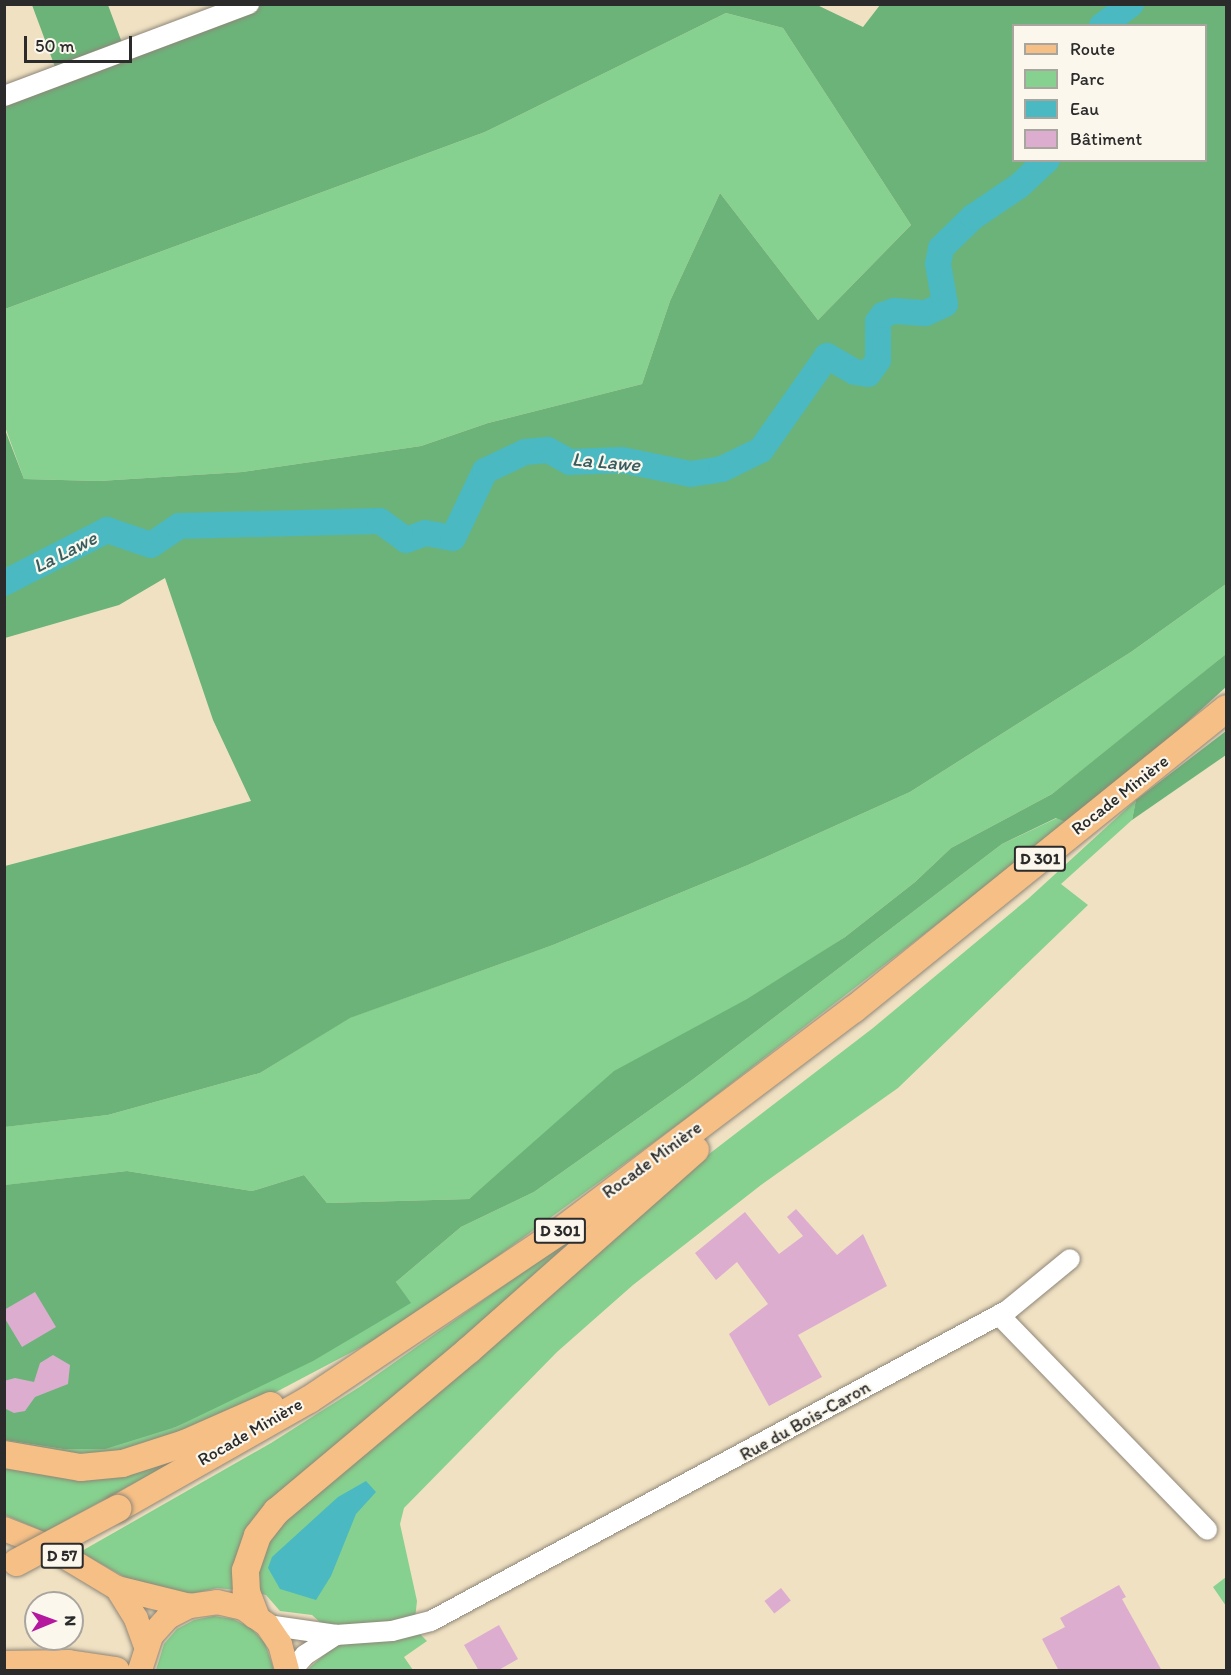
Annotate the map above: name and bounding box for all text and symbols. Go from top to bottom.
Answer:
scale bar [27,24,135,62]
legend [1012,24,1207,162]
text: 50 m [35,35,75,57]
text: Route [1070,38,1115,60]
text: Parc [1070,68,1104,90]
text: Eau [1070,98,1099,120]
text: Bâtiment [1070,128,1142,150]
water label: La Lawe [571,447,641,477]
water label: La Lawe [29,526,101,578]
street label: Rocade Minière [1067,750,1173,840]
road number: D 301 [1013,846,1067,872]
street label: Rocade Minière [598,1117,706,1203]
road number: D 301 [533,1218,587,1244]
street label: Rue du Bois-Caron [736,1376,874,1466]
street label: Rocade Minière [194,1393,306,1471]
road number: D 57 [40,1543,84,1569]
north arrow [24,1591,84,1651]
text: N [61,1615,80,1626]

